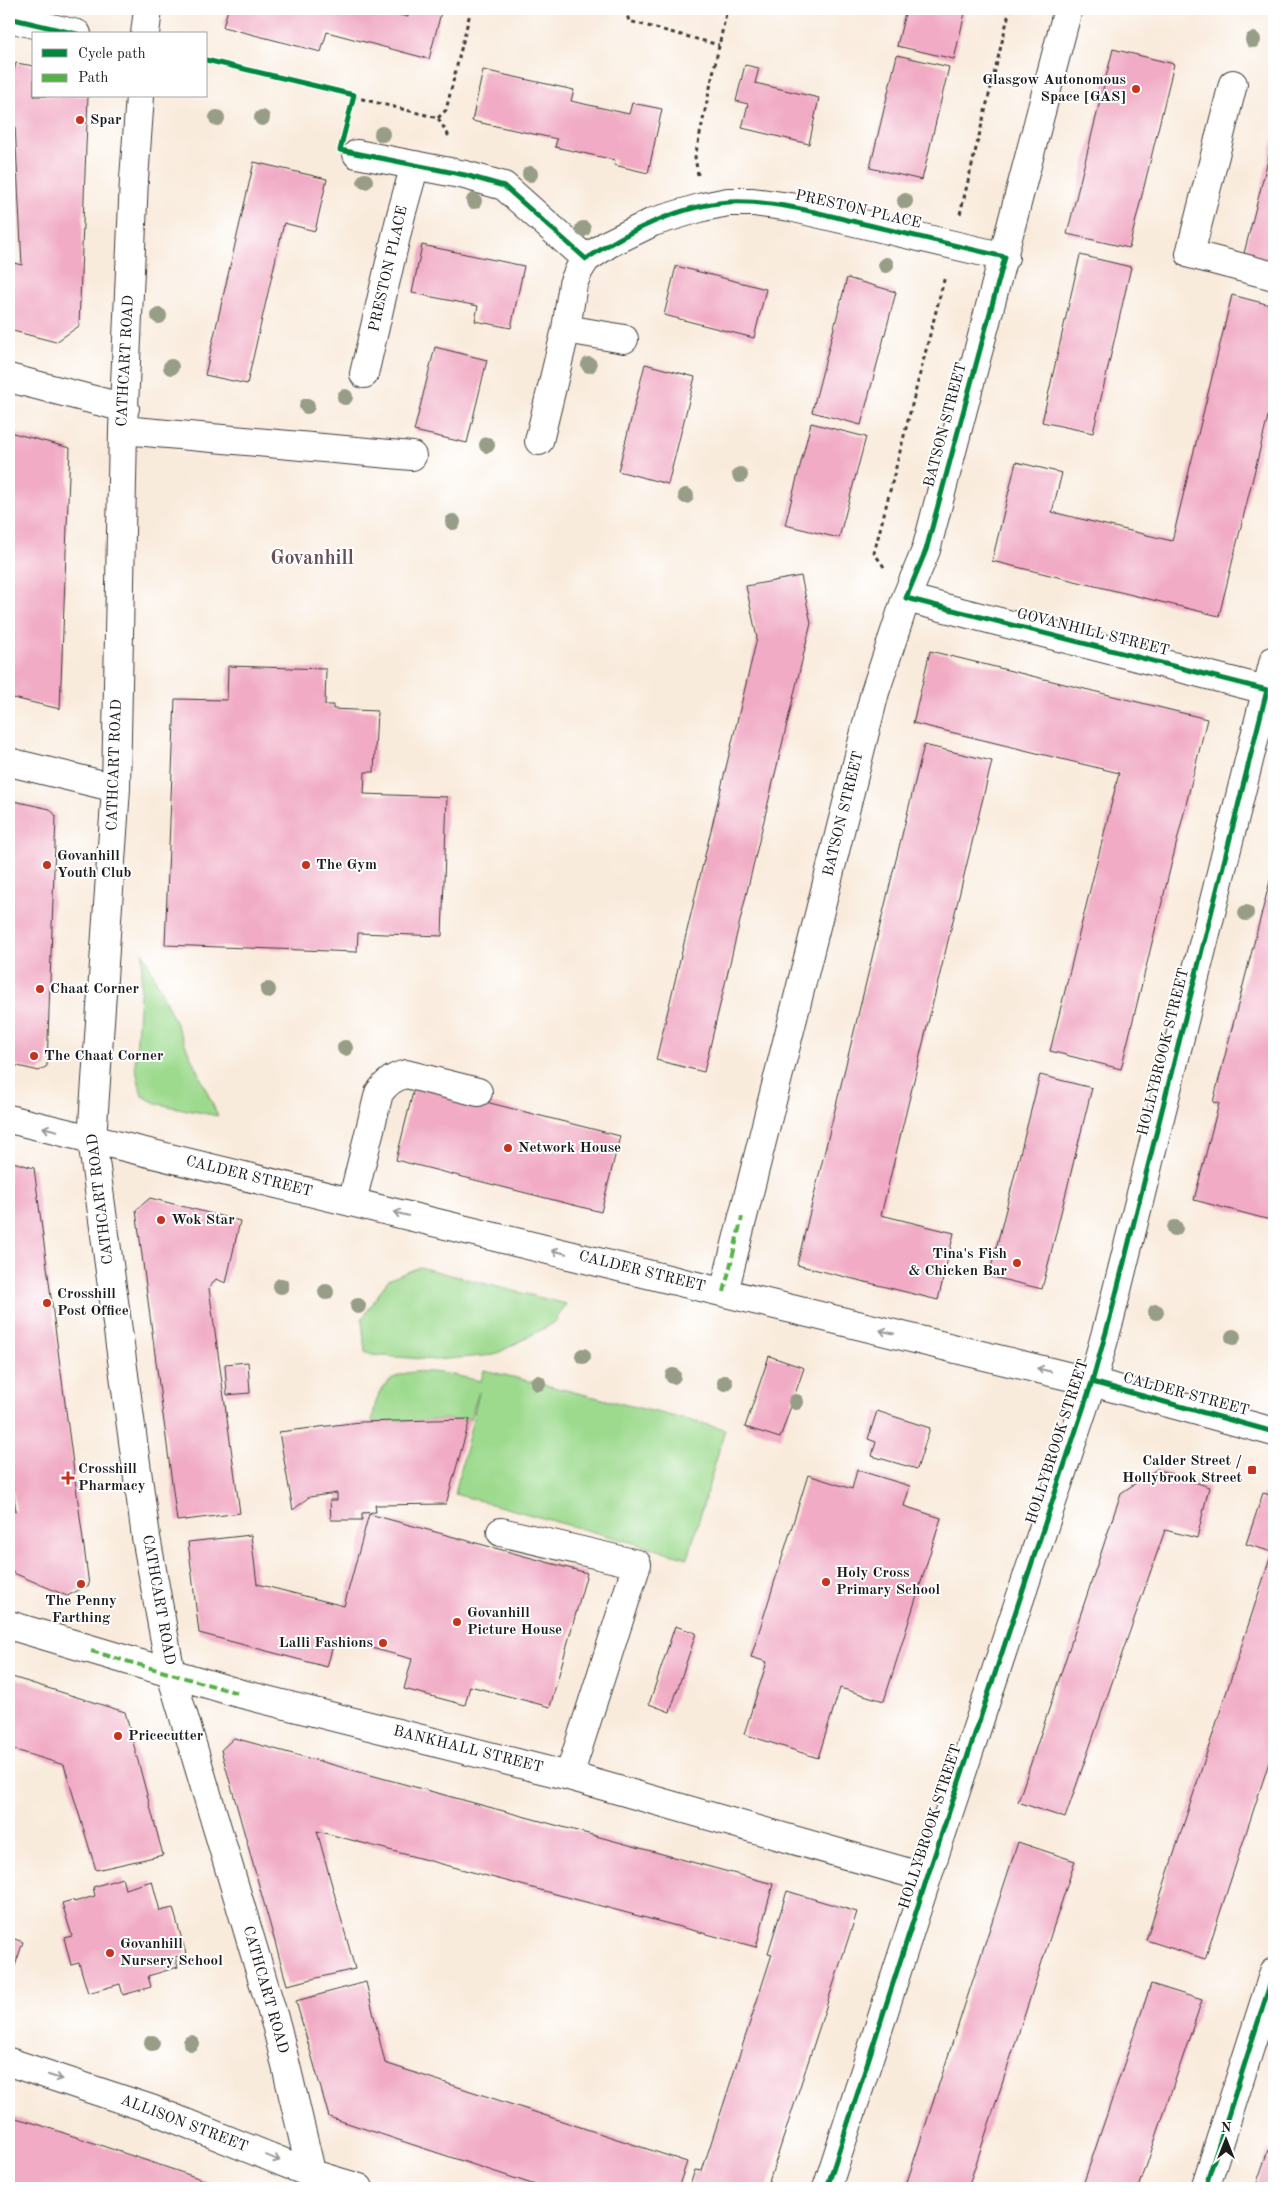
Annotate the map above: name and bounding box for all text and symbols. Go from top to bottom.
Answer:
legend [32,32,208,98]
text: Cycle path [78,47,146,62]
text: Path [78,71,108,86]
place label: Glasgow Autonomous Space [GAS] [982,73,1126,105]
marker: Glasgow Autonomous Space [GAS] [1130,83,1142,95]
place label: Spar [90,113,122,128]
marker: Spar [74,114,86,126]
street label: PRESTON PLACE [793,188,923,232]
street label: PRESTON PLACE [367,204,411,334]
street label: CATHCART ROAD [115,295,137,427]
street label: BATSON STREET [922,361,970,489]
district label: Govanhill [270,549,354,569]
street label: GOVANHILL STREET [1015,607,1171,659]
street label: CATHCART ROAD [105,699,125,831]
street label: BATSON STREET [821,750,867,878]
place label: Govanhill Youth Club [57,849,132,881]
place label: The Gym [316,858,377,873]
marker: Govanhill Youth Club [41,859,53,871]
marker: The Gym [300,859,312,871]
street label: HOLLYBROOK STREET [1136,967,1192,1137]
place label: Chaat Corner [50,982,140,997]
marker: Chaat Corner [34,983,46,995]
place label: The Chaat Corner [44,1049,164,1064]
marker: The Chaat Corner [28,1050,40,1062]
one-way arrow [43,1124,59,1133]
street label: CATHCART ROAD [86,1133,116,1265]
place label: Network House [518,1141,621,1156]
marker: Network House [502,1142,514,1154]
street label: CALDER STREET [184,1154,314,1200]
one-way arrow [393,1209,409,1218]
place label: Wok Star [171,1213,235,1228]
marker: Wok Star [155,1214,167,1226]
one-way arrow [551,1247,567,1256]
place label: Tina's Fish & Chicken Bar [908,1247,1007,1279]
street label: CALDER STREET [577,1249,707,1295]
marker: Tina's Fish & Chicken Bar [1011,1257,1023,1269]
place label: Crosshill Post Office [57,1287,129,1319]
marker: Crosshill Post Office [41,1297,53,1309]
one-way arrow [879,1327,895,1336]
street label: HOLLYBROOK STREET [1024,1358,1092,1526]
one-way arrow [1037,1365,1053,1375]
street label: CALDER STREET [1121,1371,1251,1419]
place label: Calder Street / Hollybrook Street [1122,1454,1243,1486]
place label: Crosshill Pharmacy [78,1462,146,1494]
marker: Calder Street / Hollybrook Street [1246,1464,1258,1476]
marker: Crosshill Pharmacy [62,1472,74,1484]
street label: CATHCART ROAD [139,1534,177,1666]
place label: Holy Cross Primary School [836,1566,941,1598]
marker: Holy Cross Primary School [820,1576,832,1588]
marker: The Penny Farthing [75,1578,87,1590]
place label: The Penny Farthing [45,1594,117,1626]
place label: Govanhill Picture House [467,1606,562,1638]
marker: Govanhill Picture House [451,1616,463,1628]
place label: Lalli Fashions [279,1636,373,1651]
marker: Lalli Fashions [377,1637,389,1649]
street label: BANKHALL STREET [392,1724,544,1776]
place label: Pricecutter [128,1729,204,1744]
marker: Pricecutter [112,1730,124,1742]
street label: HOLLYBROOK STREET [897,1743,965,1911]
street label: CATHCART ROAD [240,1925,290,2055]
place label: Govanhill Nursery School [120,1937,223,1969]
marker: Govanhill Nursery School [104,1947,116,1959]
one-way arrow [47,2073,62,2082]
street label: ALLISON STREET [118,2093,250,2155]
north arrow [1200,2114,1250,2164]
text: N [1221,2121,1232,2135]
one-way arrow [265,2154,280,2163]

